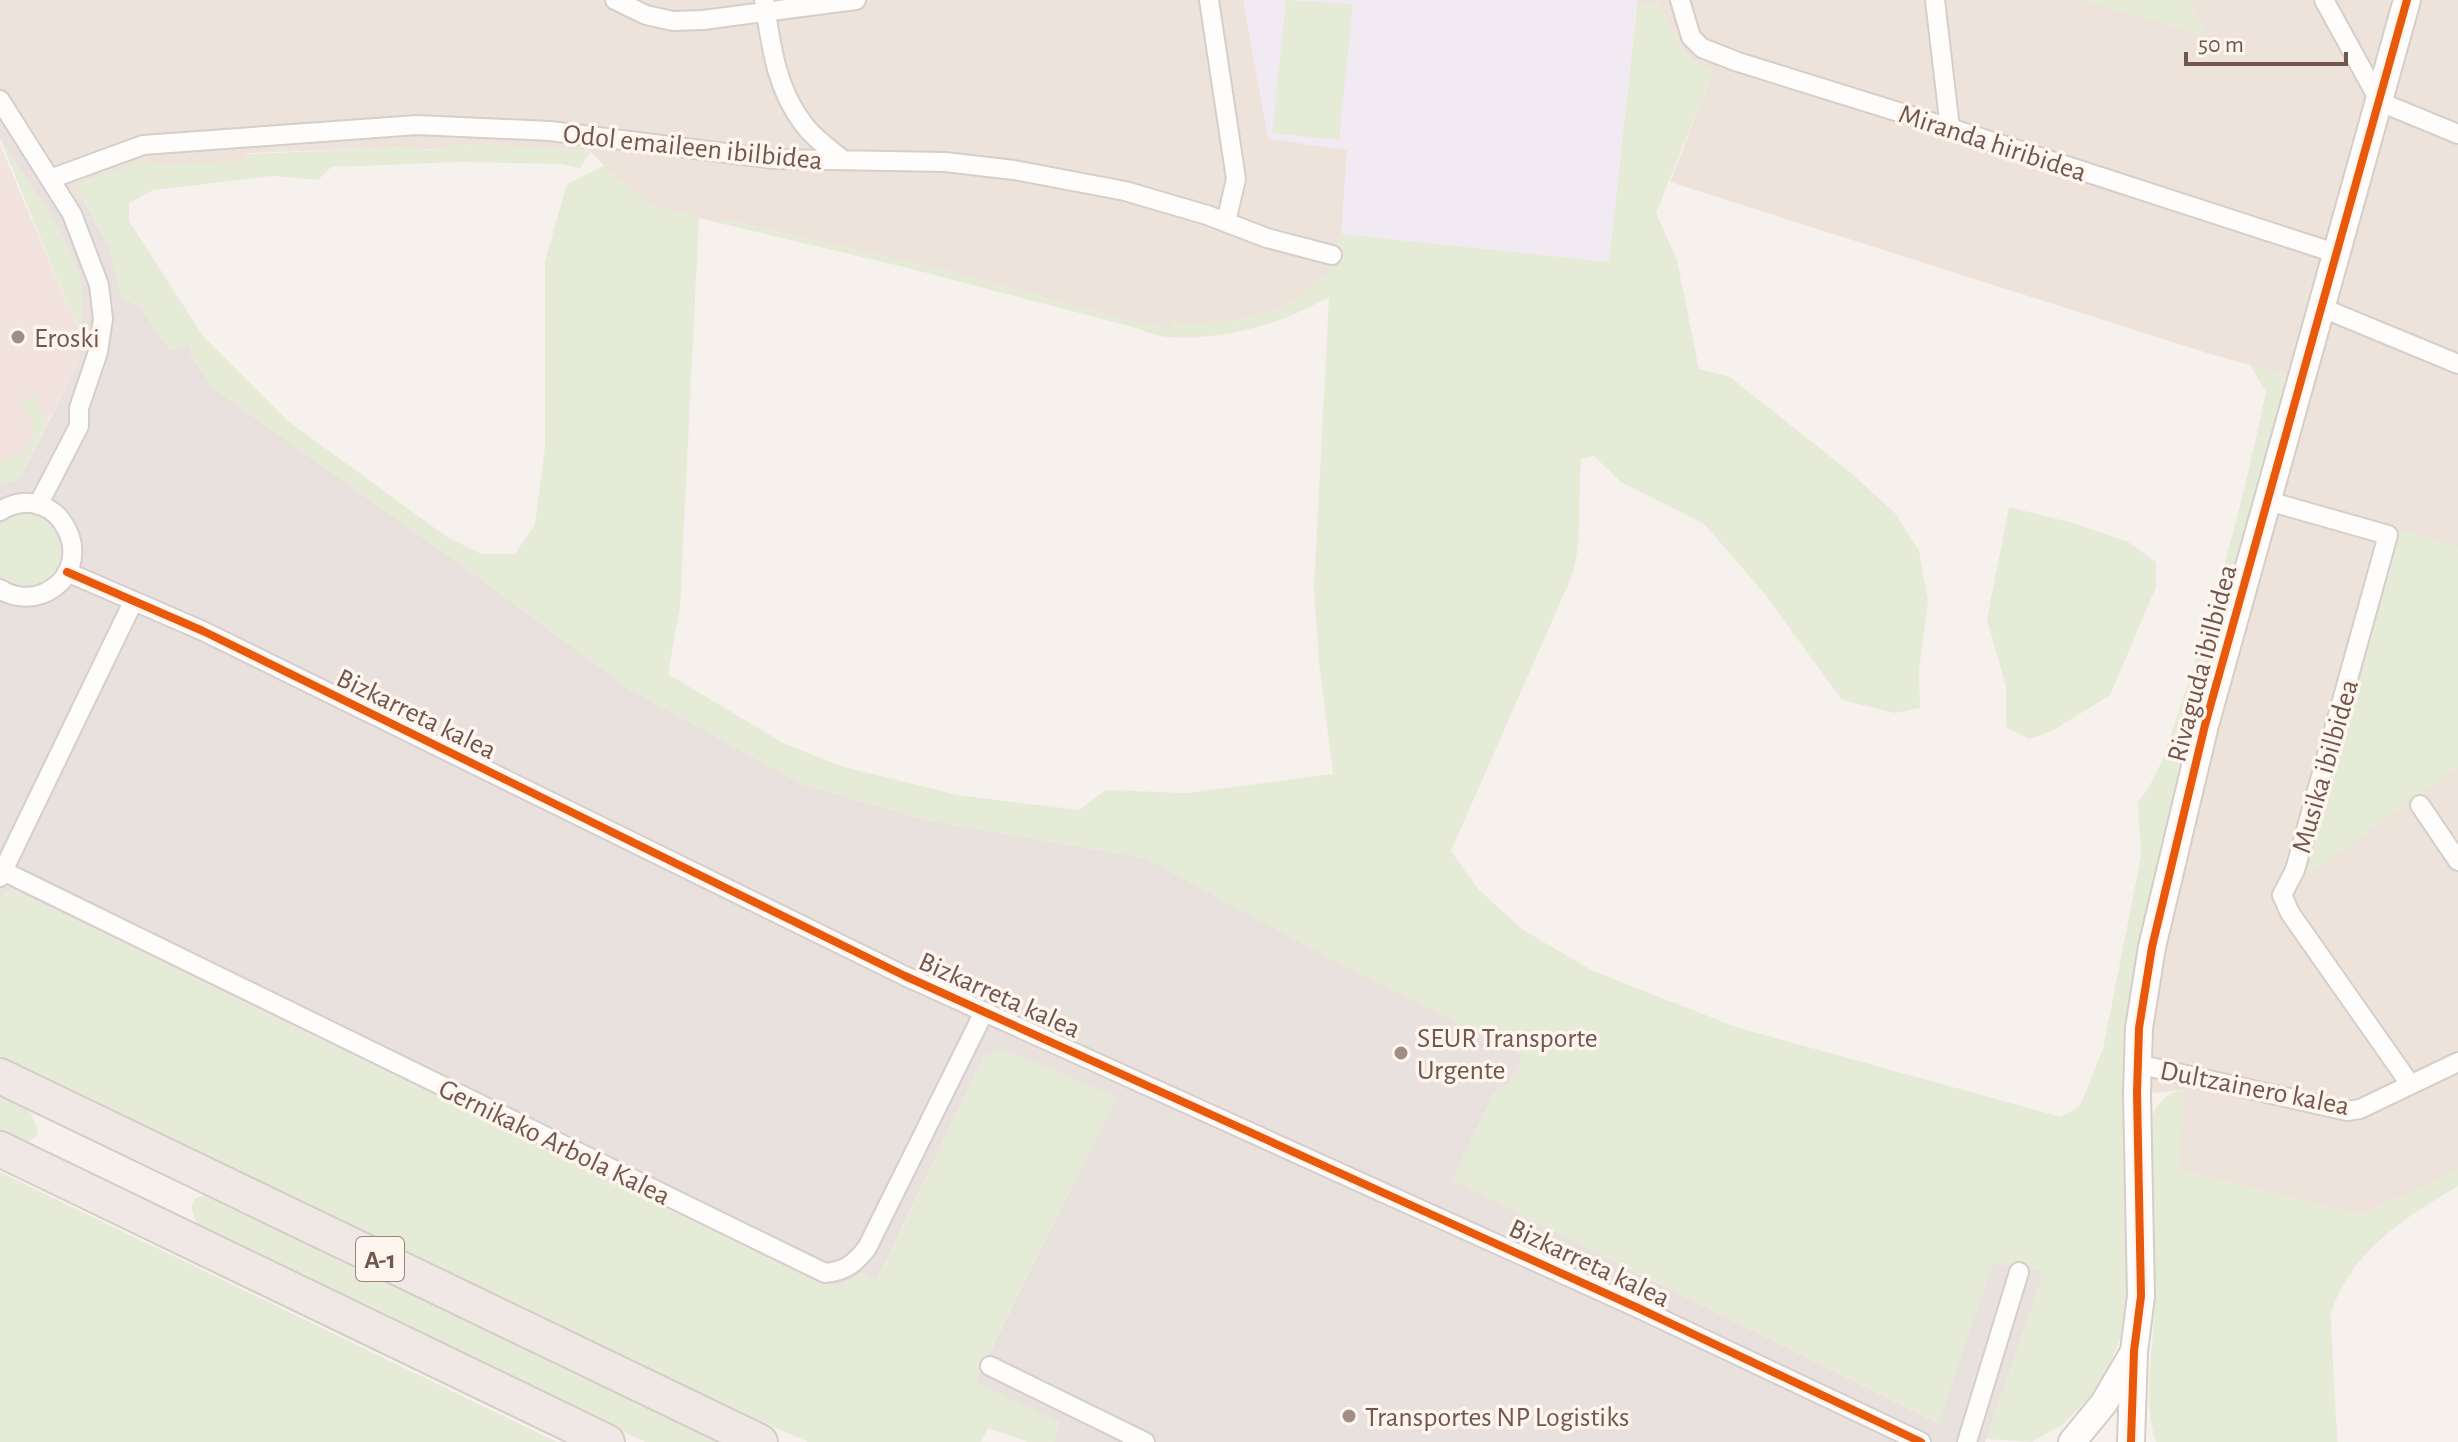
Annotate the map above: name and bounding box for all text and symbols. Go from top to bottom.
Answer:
scale bar [2186,16,2346,66]
text: 50 m [2198,33,2244,57]
street label: Miranda hiribidea [1895,100,2090,187]
street label: Odol emaileen ibilbidea [562,120,824,176]
place label: Eroski [34,325,100,353]
marker: Eroski [9,328,27,346]
street label: Rivaguda ibilbidea [2163,562,2243,765]
street label: Bizkarreta kalea [332,664,500,765]
street label: Musika ibilbidea [2288,677,2364,856]
street label: Bizkarreta kalea [914,948,1084,1044]
place label: SEUR Transporte Urgente [1417,1025,1598,1085]
marker: SEUR Transporte Urgente [1392,1044,1410,1062]
street label: Dultzainero kalea [2158,1057,2352,1121]
street label: Gernikako Arbola Kalea [434,1075,674,1211]
street label: Bizkarreta kalea [1505,1214,1674,1313]
road number: A-1 [356,1237,404,1281]
place label: Transportes NP Logistiks [1365,1404,1629,1432]
marker: Transportes NP Logistiks [1340,1407,1358,1425]

